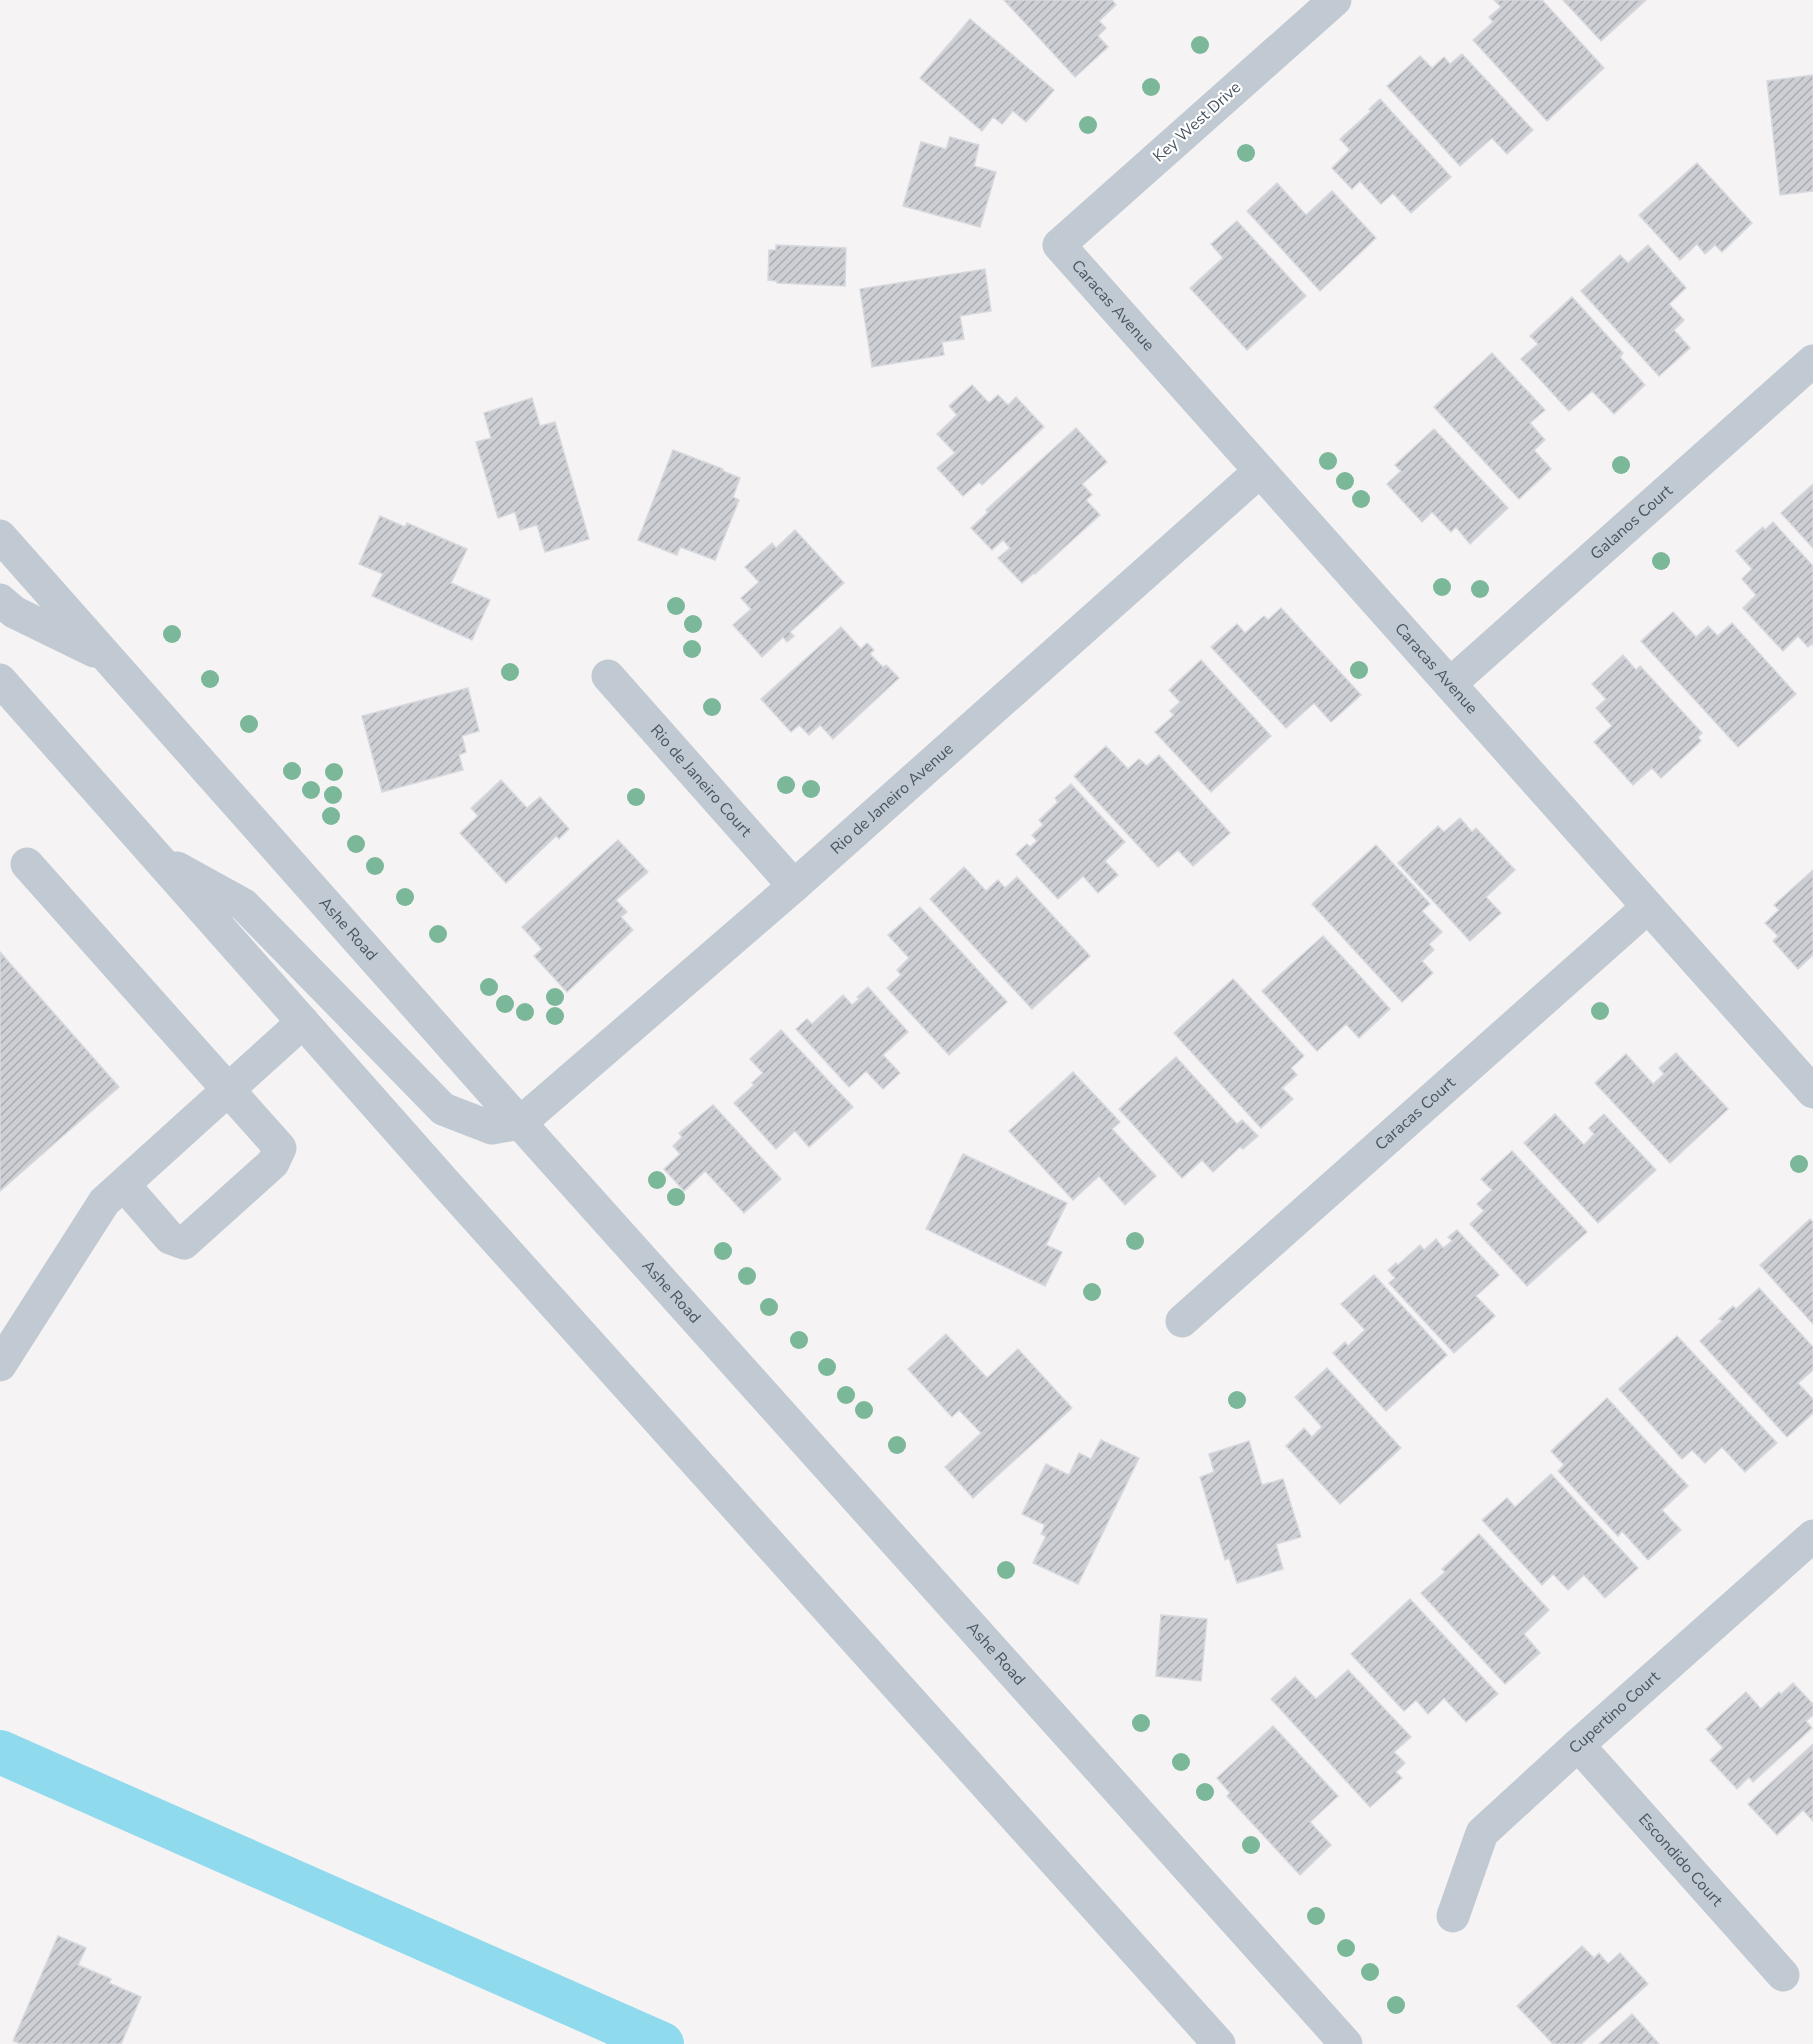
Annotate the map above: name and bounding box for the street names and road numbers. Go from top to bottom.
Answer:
street label: Key West Drive [1148,77,1246,167]
street label: Caracas Avenue [1066,255,1159,356]
street label: Galanos Court [1586,480,1678,565]
street label: Caracas Avenue [1389,618,1483,719]
street label: Rio de Janeiro Court [645,720,757,842]
street label: Rio de Janeiro Avenue [826,738,958,859]
street label: Ashe Road [314,892,382,966]
street label: Caracas Court [1370,1072,1460,1155]
street label: Ashe Road [637,1255,706,1328]
street label: Ashe Road [962,1617,1030,1690]
street label: Cupertino Court [1564,1666,1665,1759]
street label: Escondido Court [1633,1809,1728,1911]

